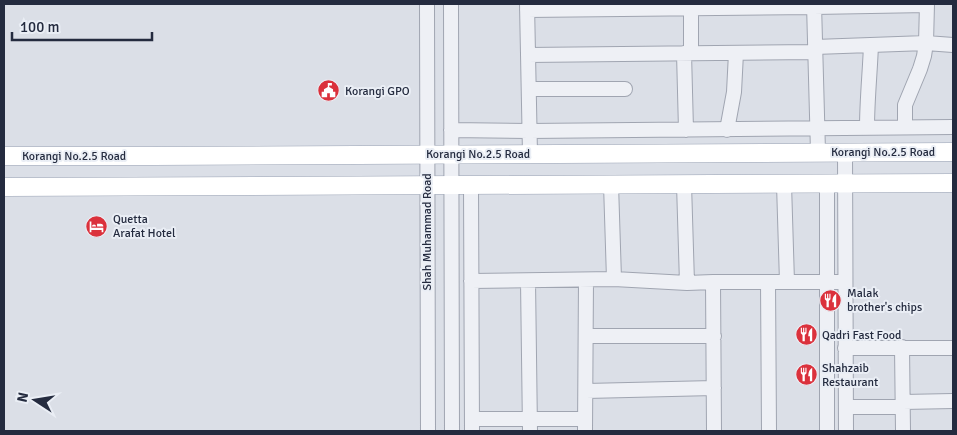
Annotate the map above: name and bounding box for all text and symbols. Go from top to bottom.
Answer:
scale bar [12,10,152,42]
text: 100 m [20,18,60,36]
public building icon: Korangi GPO [317,79,341,103]
place label: Korangi GPO [345,84,410,99]
street label: Korangi No.2.5 Road [831,145,935,160]
street label: Korangi No.2.5 Road [426,147,530,162]
street label: Korangi No.2.5 Road [22,149,126,164]
street label: Shah Muhammad Road [420,173,435,291]
place label: Quetta Arafat Hotel [113,212,176,241]
hotel icon: Quetta Arafat Hotel [85,214,109,238]
place label: Malak brother's chips [847,286,922,315]
restaurant icon: Malak brother's chips [819,288,843,312]
restaurant icon: Qadri Fast Food [794,323,818,347]
place label: Qadri Fast Food [822,328,901,343]
place label: Shahzaib Restaurant [822,361,878,390]
restaurant icon: Shahzaib Restaurant [794,363,818,387]
north arrow [10,375,60,425]
text: N [13,391,32,404]

